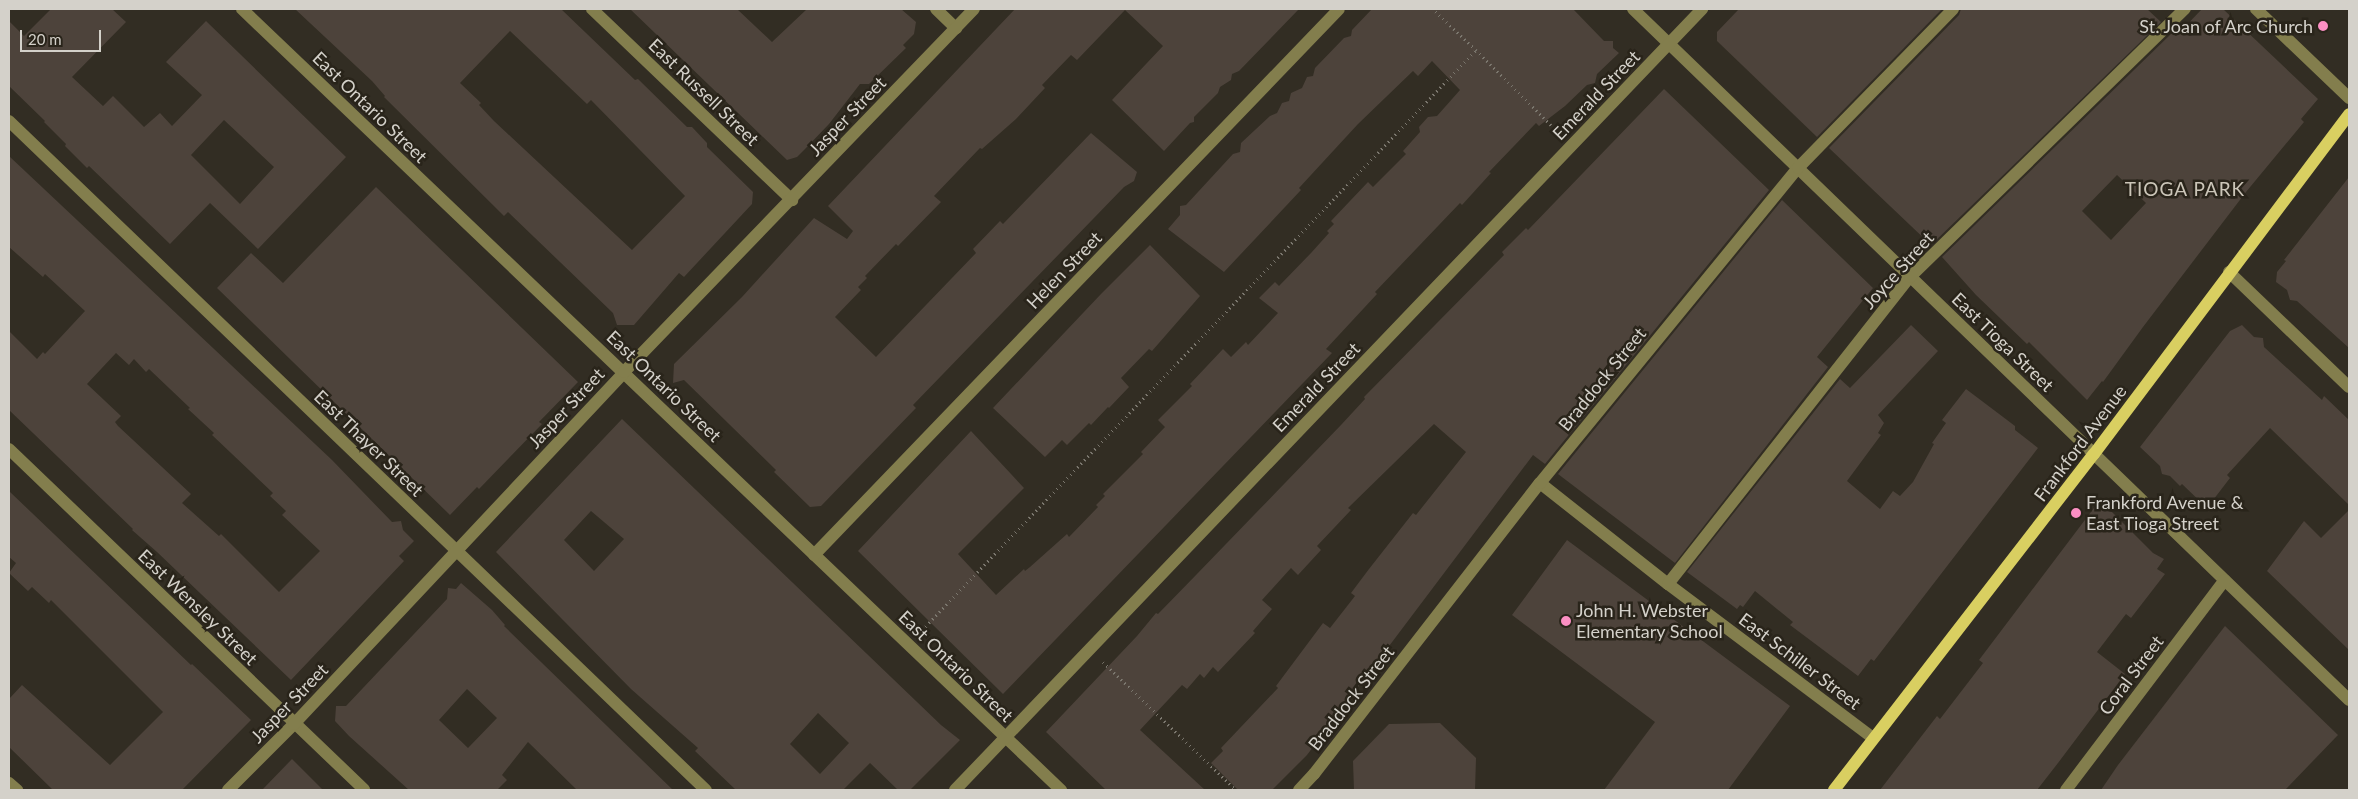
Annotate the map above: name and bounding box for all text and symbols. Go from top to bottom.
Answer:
place label: St. Joan of Arc Church [2138,15,2313,37]
scale bar [22,20,104,52]
marker: St. Joan of Arc Church [2317,20,2329,32]
text: 20 m [28,30,62,48]
street label: East Russell Street [644,34,764,150]
street label: Emerald Street [1548,46,1644,144]
street label: East Ontario Street [308,47,432,167]
street label: Jasper Street [804,72,890,160]
district label: TIOGA PARK [2123,178,2247,200]
street label: Helen Street [1022,227,1106,313]
street label: Joyce Street [1858,227,1938,313]
street label: East Tioga Street [1947,288,2059,396]
street label: Braddock Street [1554,323,1650,435]
street label: East Ontario Street [602,326,726,446]
street label: Emerald Street [1268,338,1364,436]
street label: Jasper Street [523,363,609,453]
street label: Frankford Avenue [2029,380,2131,506]
street label: East Thayer Street [310,385,428,501]
place label: Frankford Avenue & East Tioga Street [2086,492,2244,534]
marker: Frankford Avenue & East Tioga Street [2070,507,2082,519]
street label: East Wensley Street [134,544,262,670]
place label: John H. Webster Elementary School [1576,600,1723,642]
street label: East Ontario Street [894,606,1018,726]
street label: East Schiller Street [1735,608,1865,714]
marker: John H. Webster Elementary School [1560,615,1572,627]
street label: Coral Street [2094,631,2168,719]
street label: Braddock Street [1303,641,1399,755]
street label: Jasper Street [246,659,332,747]

